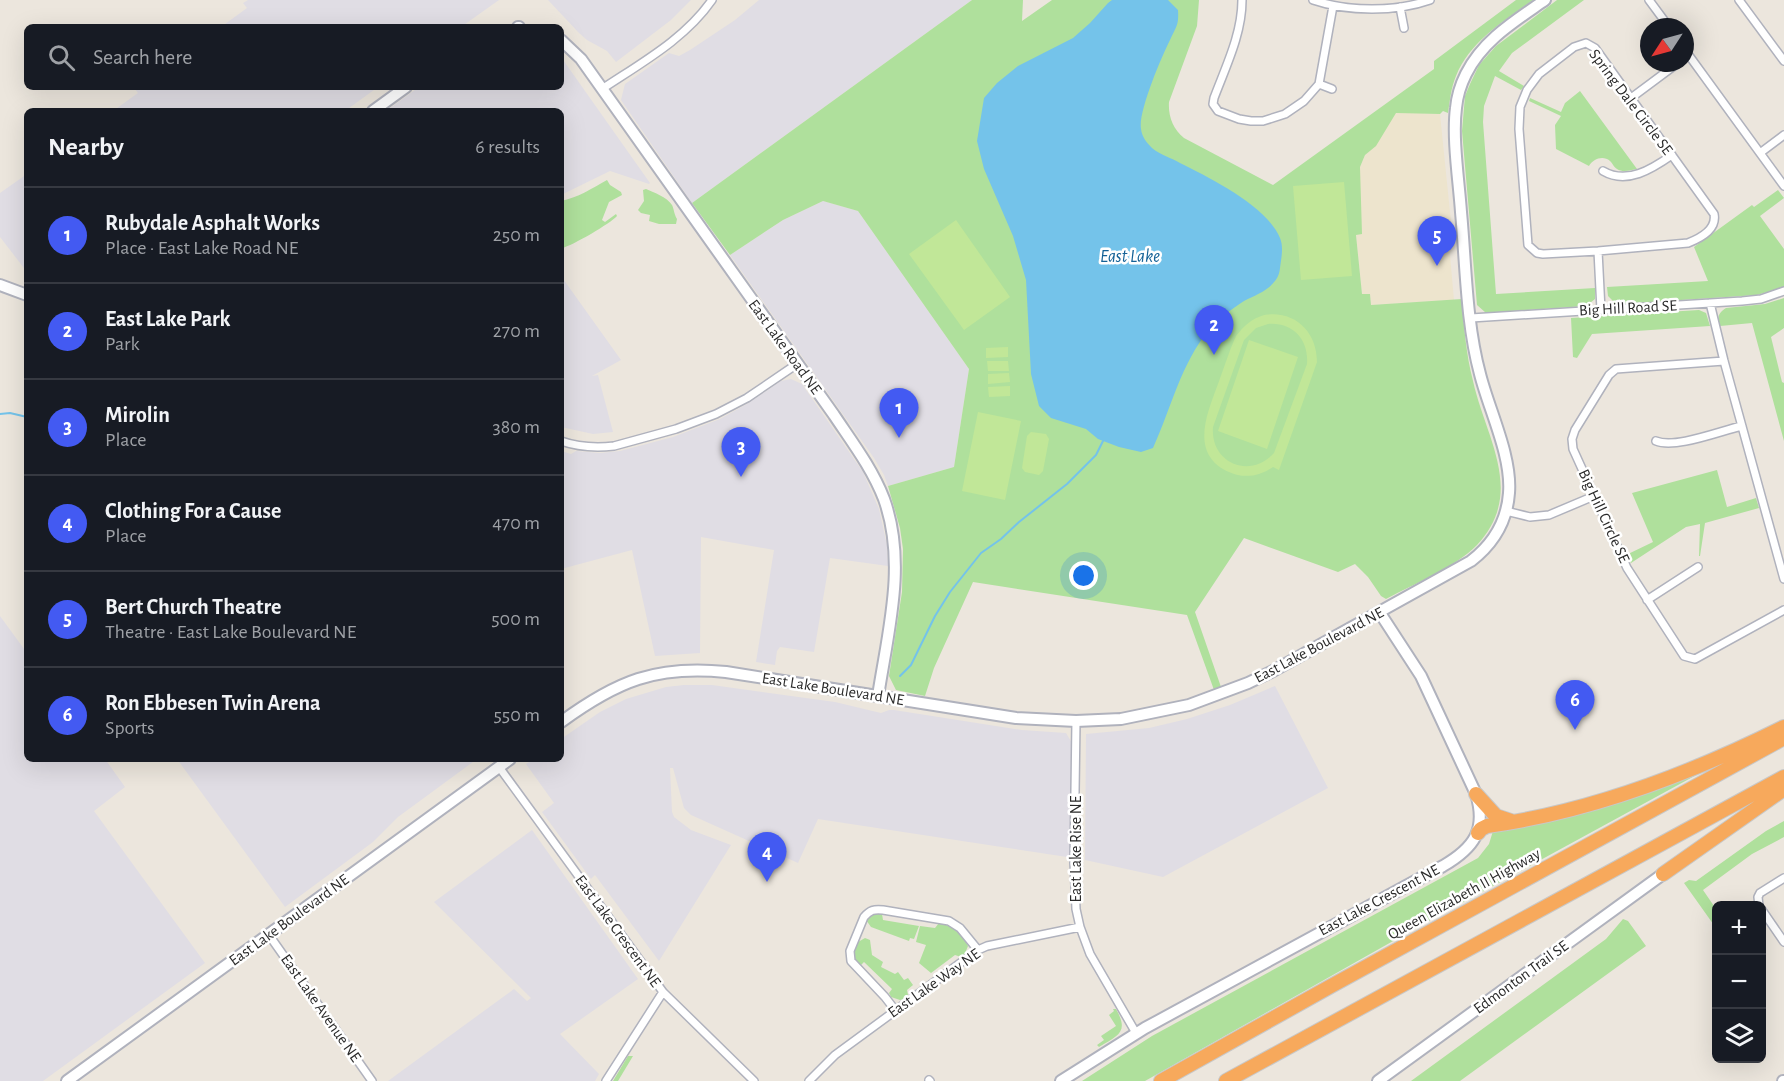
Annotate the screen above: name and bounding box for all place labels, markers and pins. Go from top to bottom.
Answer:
pin: 5 [1418,216,1456,266]
pin: 2 [1194,306,1234,355]
pin: 1 [880,388,918,438]
pin: 3 [722,428,760,477]
pin: 6 [1556,680,1594,730]
pin: 4 [748,832,786,882]

